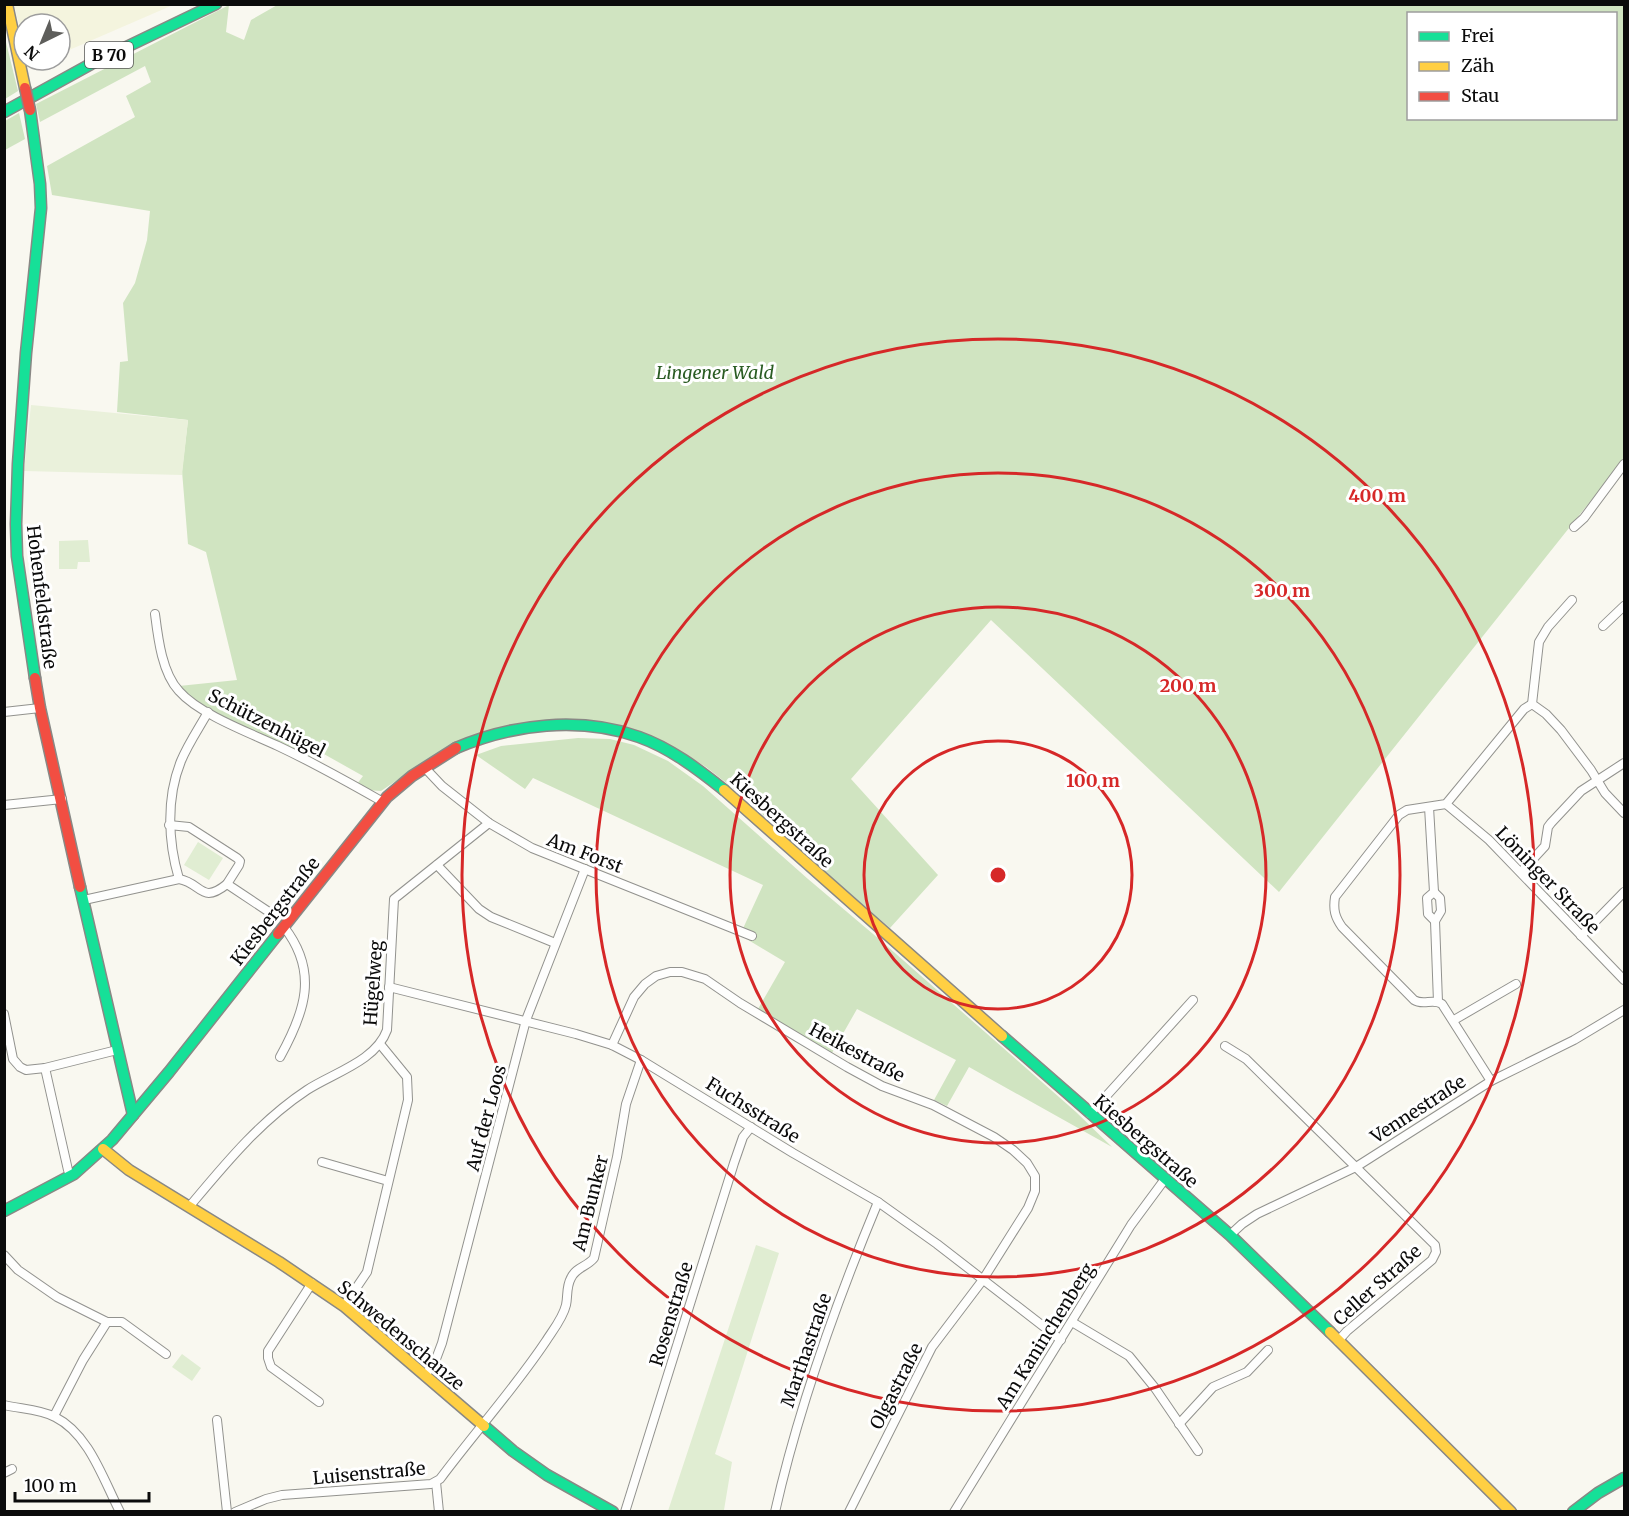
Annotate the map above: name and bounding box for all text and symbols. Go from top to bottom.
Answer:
north arrow [12,12,72,72]
legend [1407,12,1617,120]
text: Frei [1461,24,1495,47]
text: N [20,41,43,65]
road number: B 70 [85,42,133,68]
text: Zäh [1461,54,1495,77]
text: Stau [1461,84,1499,107]
park label: Lingener Wald [656,361,774,384]
text: 400 m [1348,484,1406,507]
street label: Hohenfeldstraße [22,524,62,670]
text: 300 m [1254,579,1310,602]
text: 200 m [1160,674,1216,697]
street label: Schützenhügel [205,684,330,763]
street label: Kiesbergstraße [726,768,838,872]
text: 100 m [1066,769,1120,792]
street label: Löninger Straße [1491,822,1605,938]
street label: Am Forst [543,828,626,878]
street label: Kiesbergstraße [226,852,324,970]
centre of rings [988,865,1008,885]
street label: Hügelweg [359,939,387,1027]
street label: Heikestraße [805,1017,909,1087]
street label: Auf der Loos [461,1062,511,1175]
street label: Vennestraße [1365,1070,1470,1149]
street label: Fuchsstraße [702,1072,804,1148]
street label: Kiesbergstraße [1089,1089,1203,1193]
street label: Am Bunker [567,1152,613,1255]
street label: Celler Straße [1328,1240,1426,1330]
street label: Rosenstraße [644,1259,698,1369]
street label: Am Kaninchenberg [990,1259,1099,1414]
street label: Schwedenschanze [333,1275,469,1395]
street label: Marthastraße [776,1290,836,1410]
street label: Olgastraße [864,1339,928,1433]
street label: Luisenstraße [312,1457,426,1489]
scale bar [15,1465,148,1503]
text: 100 m [24,1474,77,1497]

